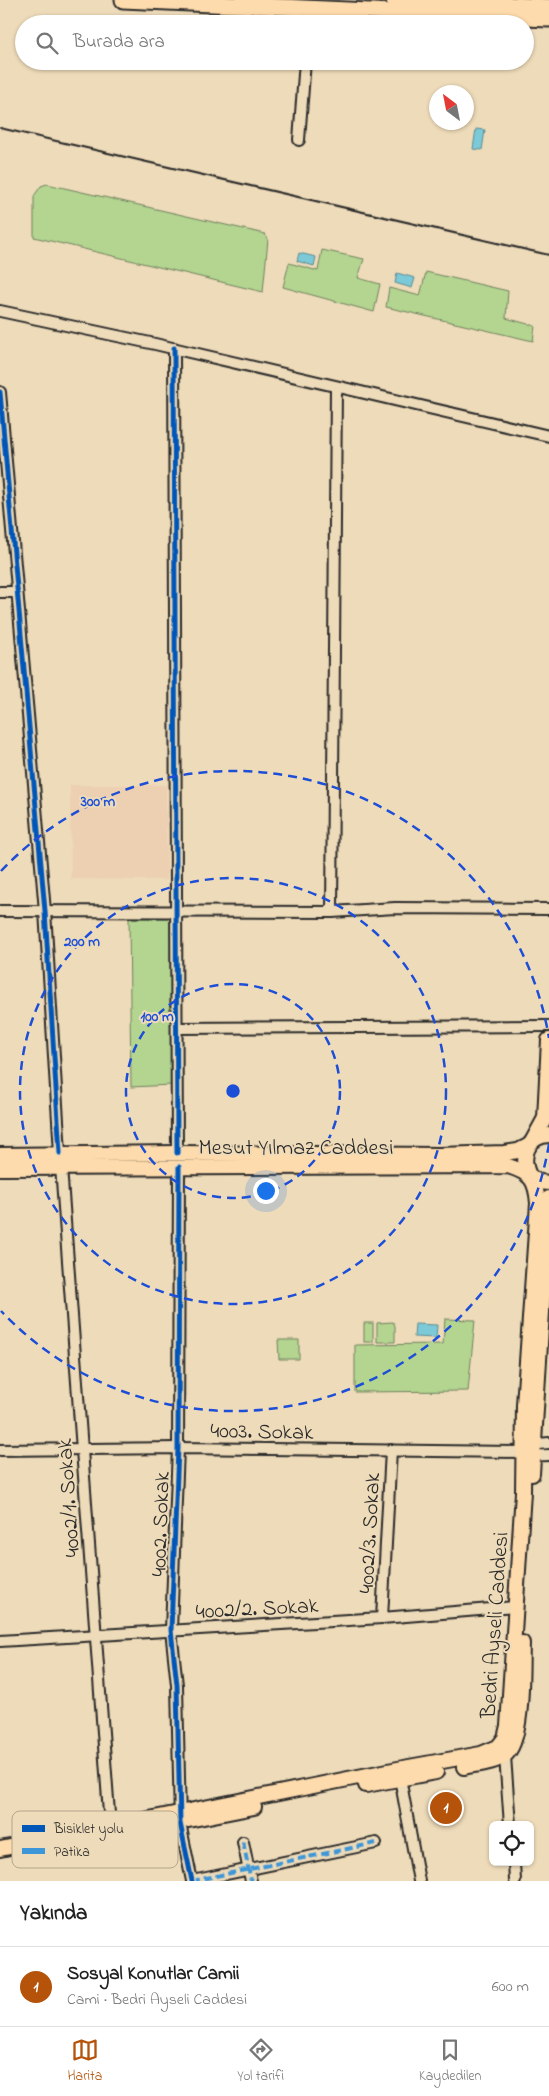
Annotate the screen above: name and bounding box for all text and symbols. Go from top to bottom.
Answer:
search box [15,15,534,70]
icon: search [33,29,61,57]
text: Burada ara [73,29,165,56]
north arrow [429,85,474,130]
text: 300 m [80,791,116,813]
text: 200 m [63,931,100,953]
text: 100 m [140,1006,174,1028]
centre of rings [224,1082,242,1100]
street label: Mesut Yılmaz Caddesi [199,1133,393,1165]
your location [253,1178,279,1204]
street label: 4003. Sokak [210,1416,314,1450]
street label: 4002/1. Sokak [50,1437,90,1558]
street label: 4002. Sokak [144,1471,180,1577]
street label: 4002/3. Sokak [352,1472,390,1594]
street label: Bedri Ayseli Caddesi [473,1531,519,1721]
street label: 4002/2. Sokak [195,1591,320,1629]
pin: 1 [430,1789,462,1827]
legend [12,1811,178,1868]
text: Bisiklet yolu [53,1819,124,1841]
map controls [489,1821,534,1866]
button: locate [489,1821,534,1866]
text: Patika [54,1842,90,1863]
text: Yakında [20,1899,87,1929]
text: Sosyal Konutlar Camii [67,1961,240,1988]
text: 1 [33,1975,39,1999]
text: 600 m [492,1975,529,1999]
text: Cami · Bedri Ayseli Caddesi [67,1988,247,2012]
tab: Harita [67,2036,102,2087]
tab: Yol tarifi [237,2036,284,2087]
tab: Kaydedilen [419,2036,482,2087]

